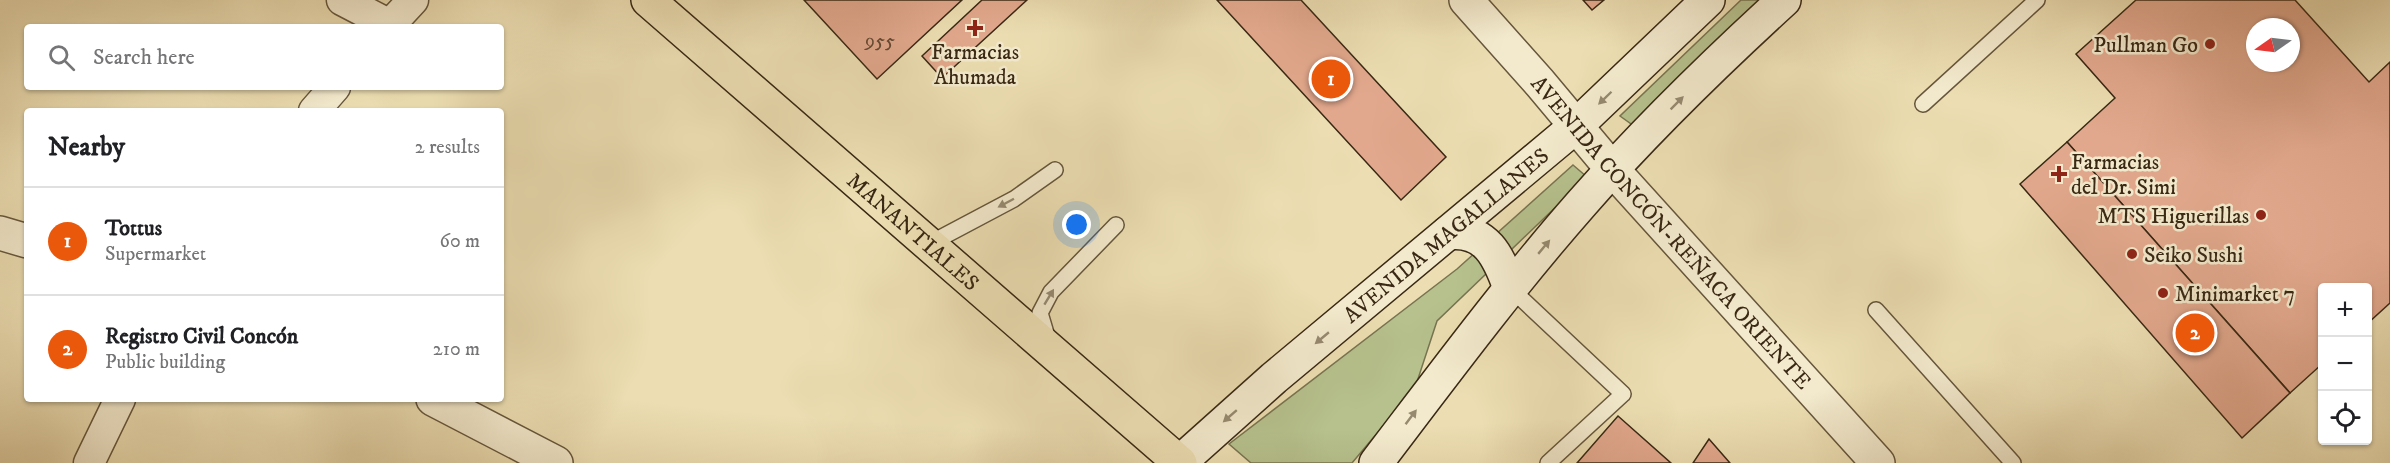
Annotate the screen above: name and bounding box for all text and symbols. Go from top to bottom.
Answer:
north arrow [2246,18,2300,72]
marker: Farmacias Ahumada [968,21,982,35]
search box [24,24,504,90]
house number: 955 [864,29,895,54]
place label: Pullman Go [2093,32,2198,59]
marker: Pullman Go [2203,37,2217,51]
place label: Farmacias Ahumada [931,39,1019,91]
icon: search [45,41,78,74]
text: Search here [93,44,195,71]
pin: 1 [1312,56,1350,101]
street label: AVENIDA CONCÓN-REÑACA ORIENTE [1525,71,1816,395]
one-way arrow [1597,91,1612,105]
one-way arrow [1669,97,1683,111]
text: Nearby [48,131,125,164]
text: 2 results [415,135,480,160]
street label: AVENIDA MAGALLANES [1338,142,1555,329]
place label: Farmacias del Dr. Simi [2071,149,2176,201]
street label: MANANTIALES [841,167,984,297]
marker: Farmacias del Dr. Simi [2052,167,2066,181]
one-way arrow [997,198,1014,208]
place label: MTS Higuerillas [2098,203,2249,230]
marker: MTS Higuerillas [2254,208,2268,222]
your location [1062,210,1091,239]
text: Tottus [105,215,162,242]
text: 1 [64,229,71,254]
text: 60 m [440,229,480,254]
one-way arrow [1538,239,1551,255]
text: Supermarket [105,242,206,267]
place label: Seiko Sushi [2144,242,2243,269]
marker: Seiko Sushi [2125,247,2139,261]
place label: Minimarket 7 [2175,281,2295,308]
map controls [2318,283,2372,445]
button: + [2318,283,2372,337]
marker: Minimarket 7 [2156,286,2170,300]
one-way arrow [1044,288,1054,305]
pin: 2 [2176,310,2214,356]
text: Registro Civil Concón [105,323,298,350]
one-way arrow [1314,332,1330,345]
text: 2 [63,337,72,362]
text: 210 m [433,337,480,362]
button: − [2318,337,2372,391]
text: Public building [105,350,225,375]
button: locate [2318,391,2372,445]
one-way arrow [1405,409,1417,424]
one-way arrow [1222,410,1238,423]

